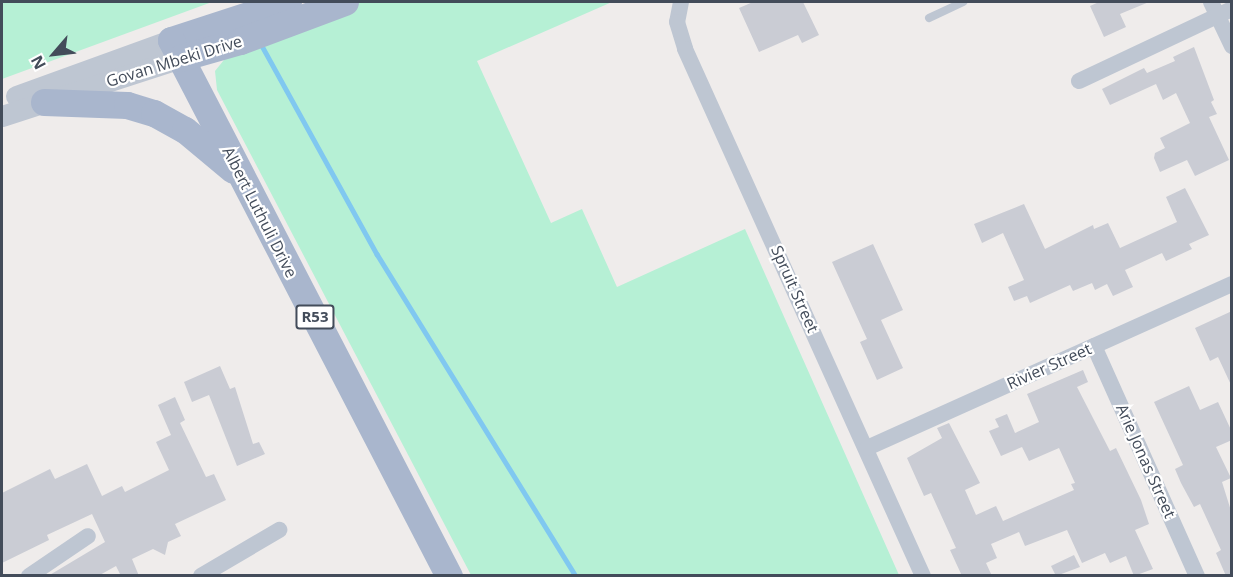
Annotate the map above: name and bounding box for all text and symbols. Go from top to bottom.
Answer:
north arrow [24,24,84,84]
street label: Govan Mbeki Drive [104,31,244,91]
text: N [25,52,51,73]
street label: Albert Luthuli Drive [219,143,301,281]
street label: Spruit Street [767,242,823,336]
road number: R53 [294,305,336,329]
street label: Rivier Street [1004,339,1094,393]
street label: Arie Jonas Street [1112,401,1180,521]

